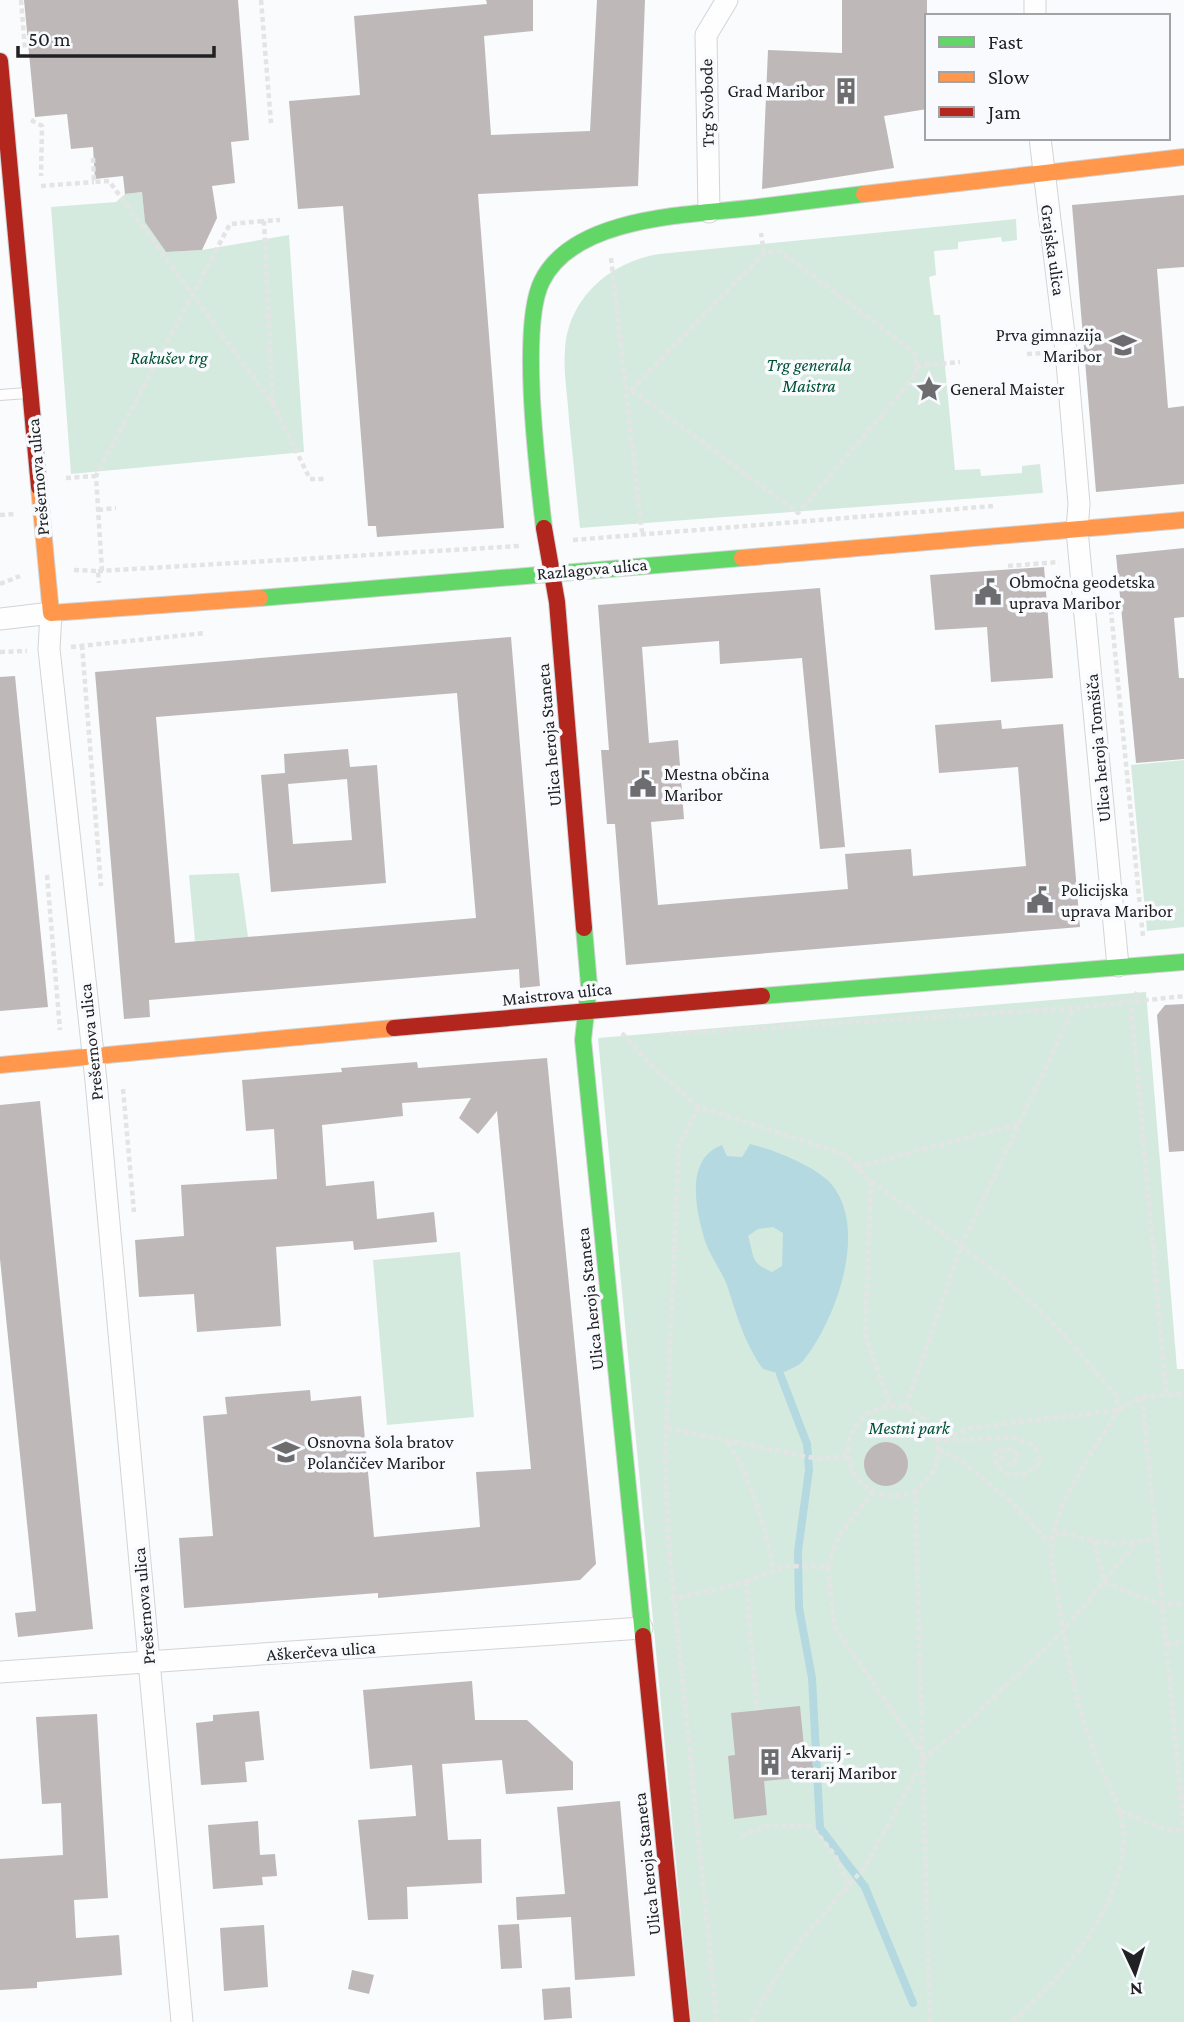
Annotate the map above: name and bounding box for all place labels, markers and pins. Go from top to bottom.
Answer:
building icon: Grad Maribor [831,76,861,106]
place label: Grad Maribor [727,81,826,101]
place label: Prva gimnazija Maribor [996,325,1103,366]
school or university icon: Prva gimnazija Maribor [1108,330,1138,360]
place icon: General Maister [914,374,944,404]
place label: General Maister [950,379,1065,399]
place label: Območna geodetska uprava Maribor [1009,572,1155,613]
public building icon: Območna geodetska uprava Maribor [973,577,1003,607]
place label: Mestna občina Maribor [664,764,770,805]
public building icon: Mestna občina Maribor [628,769,658,799]
place label: Policijska uprava Maribor [1061,880,1174,921]
public building icon: Policijska uprava Maribor [1025,885,1055,915]
place label: Osnovna šola bratov Polančičev Maribor [307,1432,454,1473]
school or university icon: Osnovna šola bratov Polančičev Maribor [271,1437,301,1467]
place label: Akvarij - terarij Maribor [791,1742,898,1784]
building icon: Akvarij - terarij Maribor [755,1747,785,1777]

